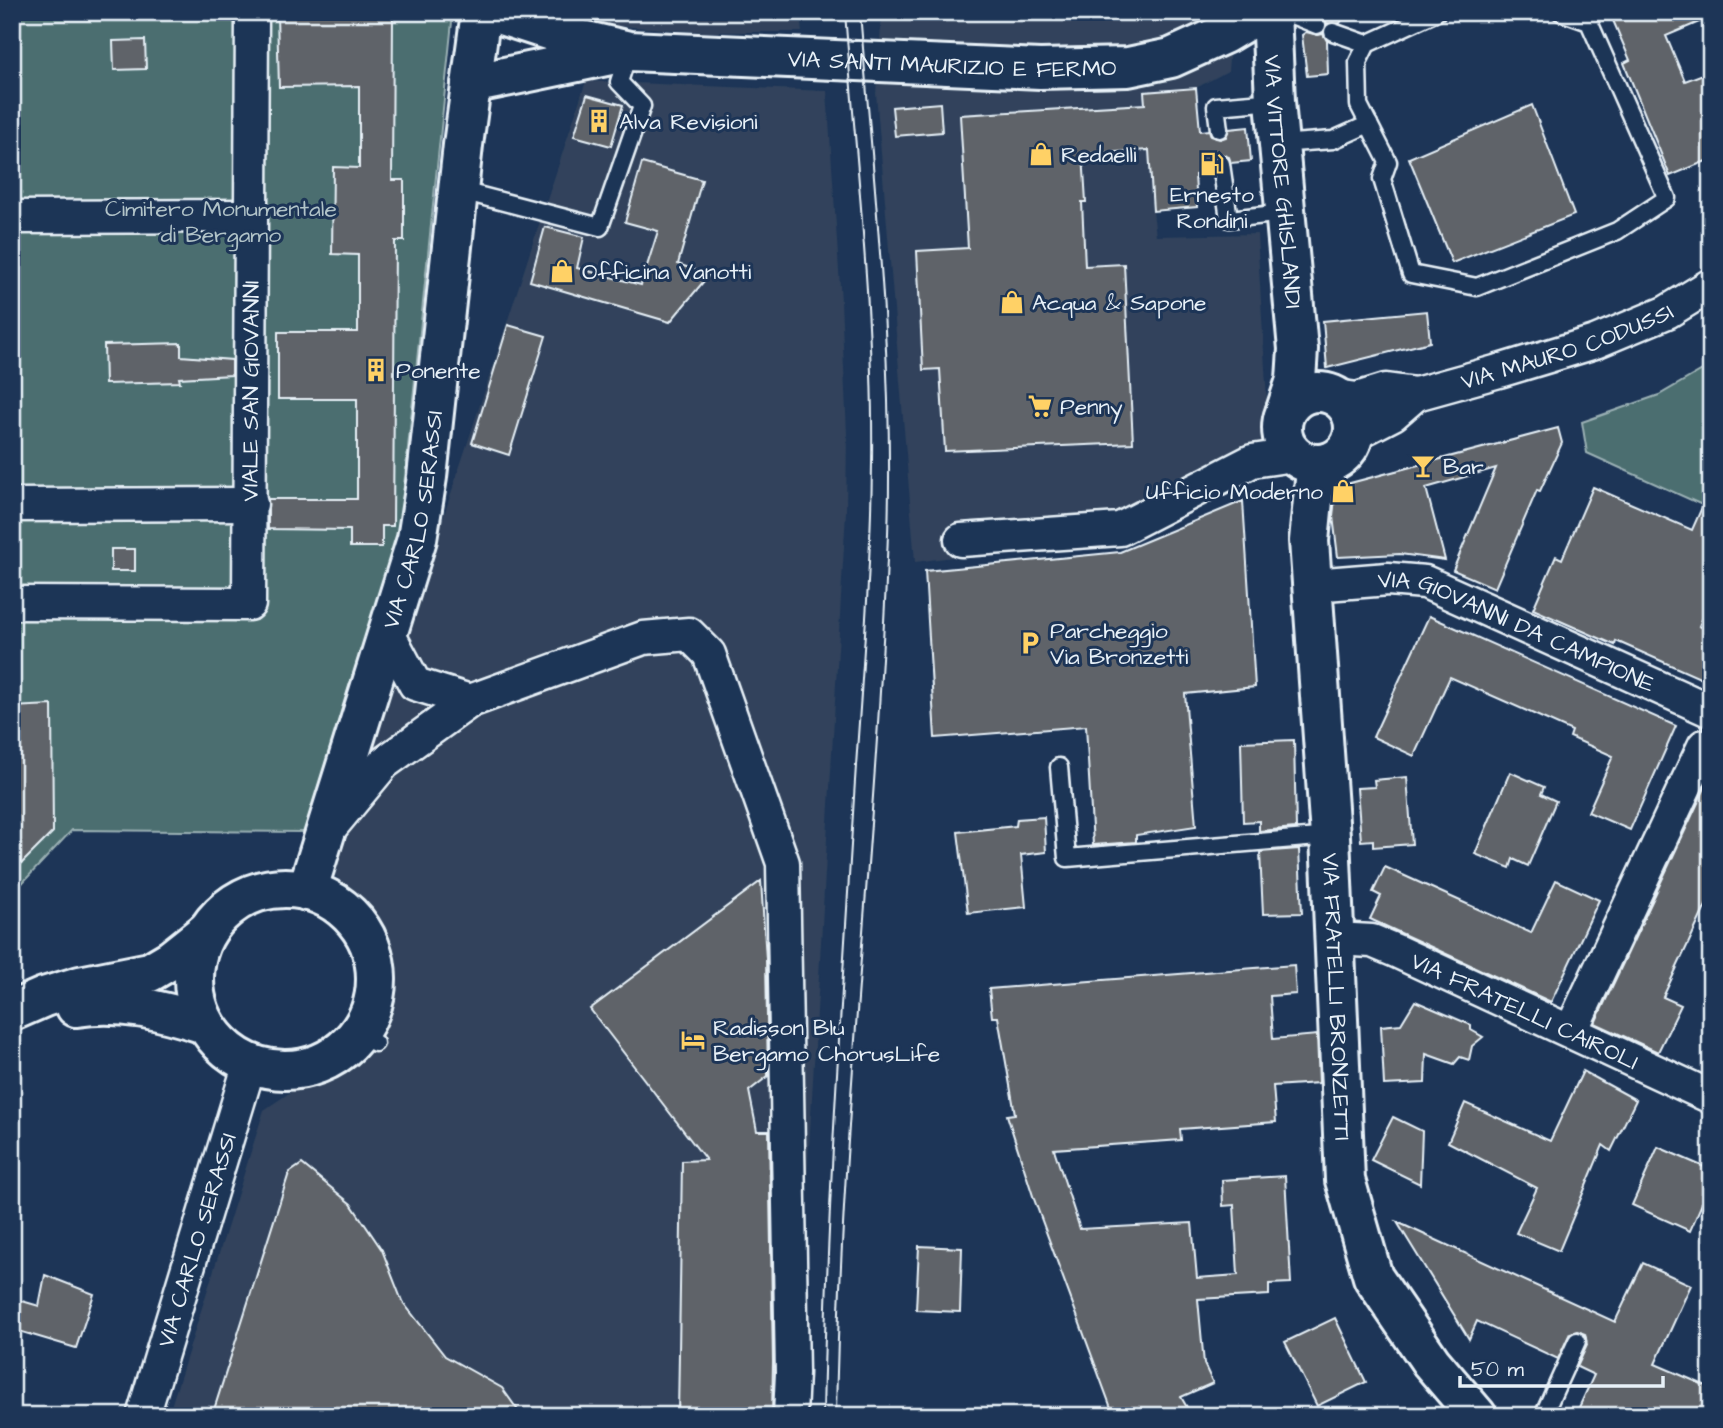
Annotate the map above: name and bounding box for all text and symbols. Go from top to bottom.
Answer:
street label: VIA SANTI MAURIZIO E FERMO [787,43,1117,86]
street label: VIA VITTORE GHISLANDI [1256,54,1309,310]
place label: Alva Revisioni [619,106,758,138]
building icon: Alva Revisioni [585,107,613,135]
place label: Redaelli [1061,139,1137,171]
shop icon: Redaelli [1027,140,1055,168]
fuel station icon: Ernesto Rondini [1198,150,1226,178]
place label: Ernesto Rondini [1170,179,1254,237]
park label: Cimitero Monumentale di Bergamo [105,193,337,252]
place label: Officina Vanotti [582,256,752,288]
shop icon: Officina Vanotti [548,257,576,285]
street label: VIALE SAN GIOVANNI [235,280,268,502]
place label: Acqua & Sapone [1032,287,1206,319]
shop icon: Acqua & Sapone [998,288,1026,316]
street label: VIA MAURO CODUSSI [1457,297,1680,398]
place label: Ponente [396,355,481,387]
building icon: Ponente [362,356,390,384]
place label: Penny [1060,391,1123,424]
supermarket icon: Penny [1026,392,1054,420]
street label: VIA CARLO SERASSI [375,409,451,633]
place label: Bar [1443,451,1484,483]
bar icon: Bar [1409,452,1437,480]
place label: Ufficio Moderno [1146,476,1323,508]
shop icon: Ufficio Moderno [1329,477,1357,505]
street label: VIA GIOVANNI DA CAMPIONE [1377,564,1660,701]
place label: Parcheggio Via Bronzetti [1050,615,1189,673]
parking icon: Parcheggio Via Bronzetti [1016,629,1044,657]
street label: VIA FRATELLI BRONZETTI [1314,852,1358,1141]
street label: VIA FRATELLI CAIROLI [1405,945,1643,1078]
place label: Radisson Blu Bergamo ChorusLife [713,1012,940,1071]
hotel icon: Radisson Blu Bergamo ChorusLife [679,1026,707,1054]
street label: VIA CARLO SERASSI [150,1129,245,1351]
scale bar [1460,1344,1664,1388]
text: 50 m [1471,1355,1525,1384]

